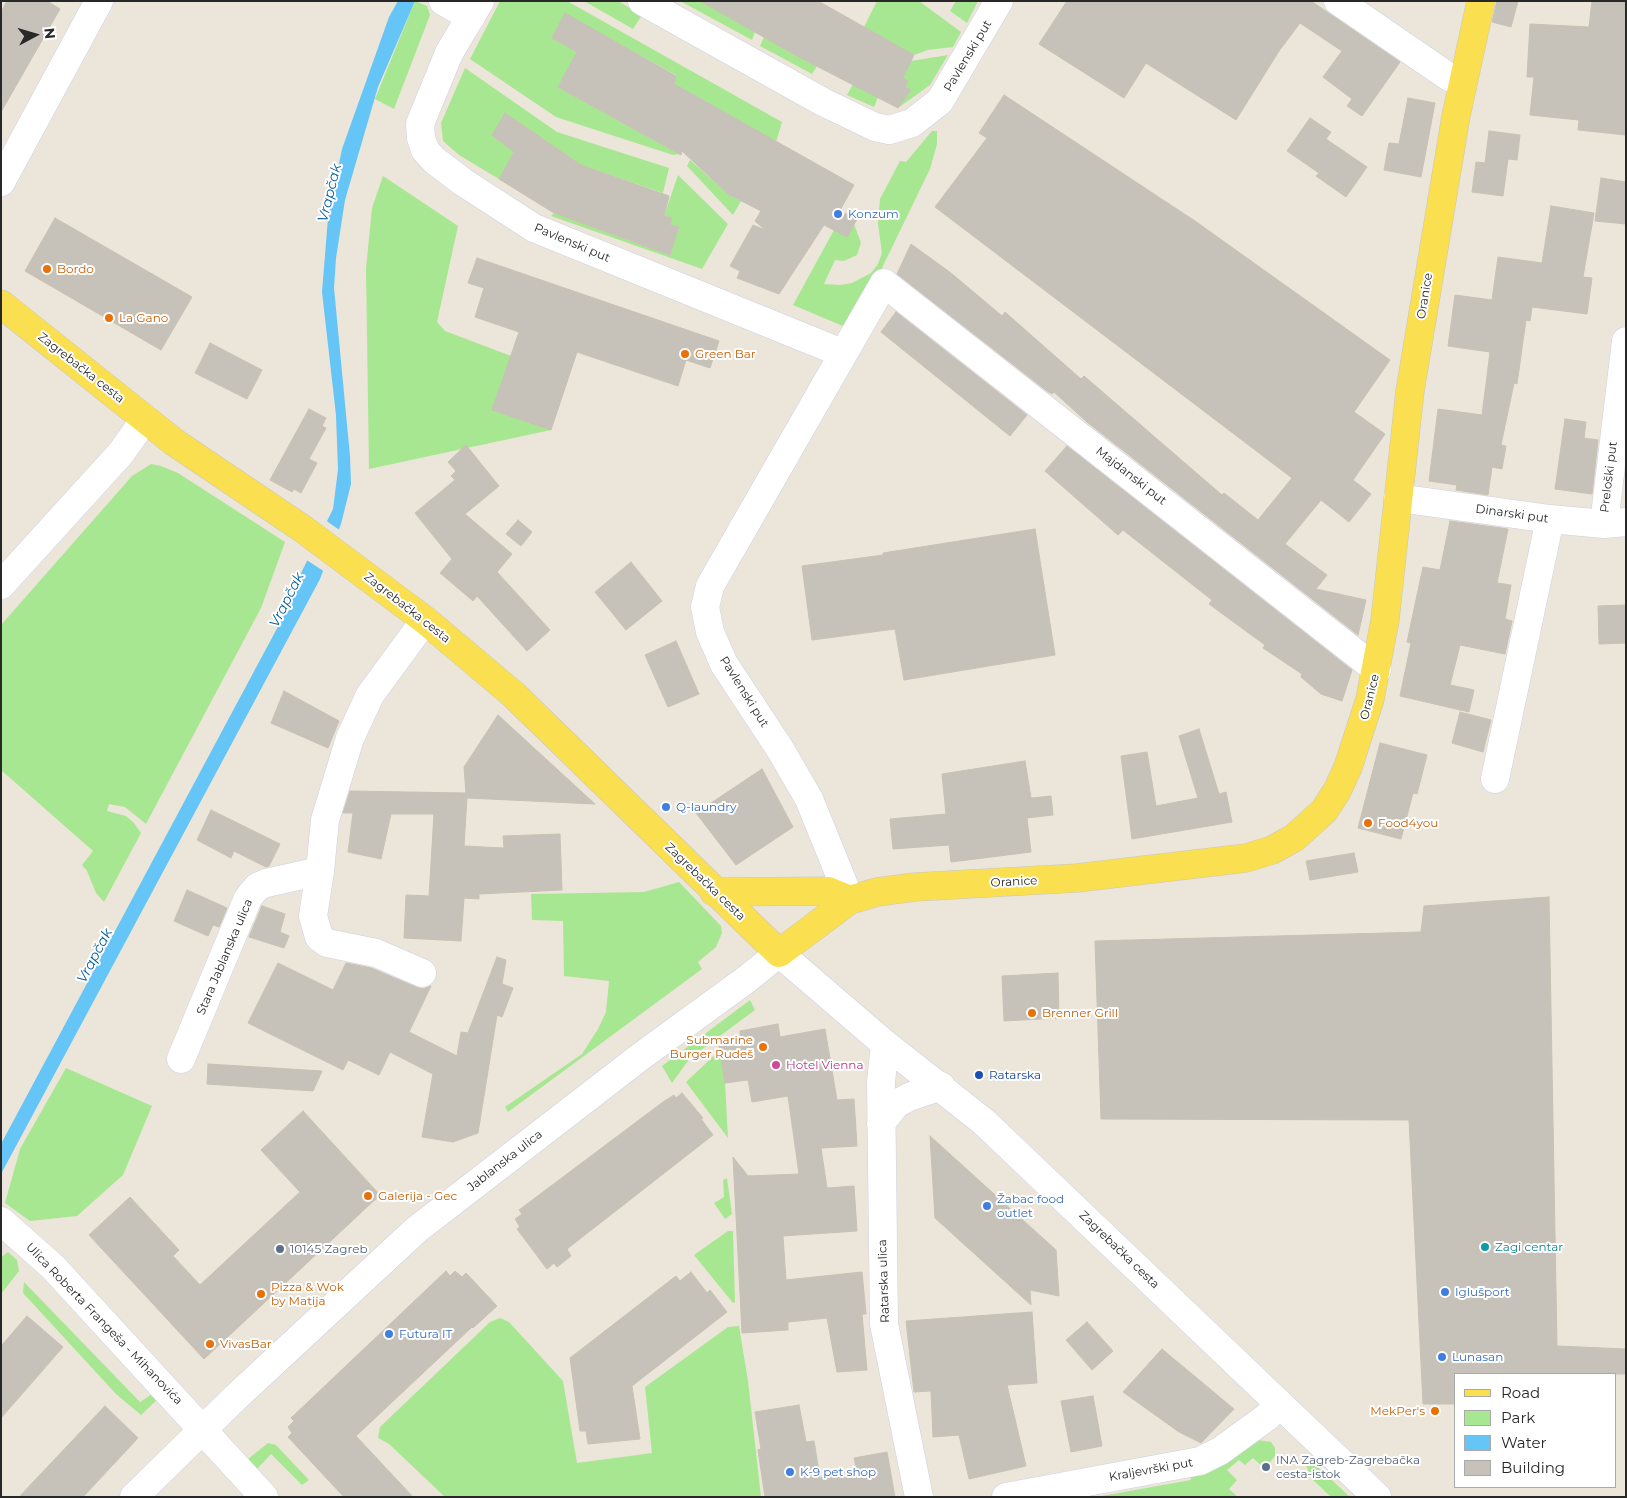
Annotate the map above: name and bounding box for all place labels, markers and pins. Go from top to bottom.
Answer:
place label: Konzum [848,207,899,221]
marker: Konzum [832,208,844,220]
place label: Bordo [57,262,94,276]
marker: Bordo [41,263,53,275]
place label: La Gano [119,311,168,325]
marker: La Gano [103,312,115,324]
place label: Green Bar [695,347,756,361]
marker: Green Bar [679,348,691,360]
place label: Q-laundry [676,800,737,814]
marker: Q-laundry [660,801,672,813]
place label: Food4you [1378,816,1438,830]
marker: Food4you [1362,817,1374,829]
place label: Brenner Grill [1042,1006,1118,1020]
marker: Brenner Grill [1026,1007,1038,1019]
place label: Submarine Burger Rudeš [670,1033,753,1061]
marker: Submarine Burger Rudeš [757,1041,769,1053]
place label: Hotel Vienna [786,1058,863,1072]
marker: Hotel Vienna [770,1059,782,1071]
place label: Ratarska [989,1068,1041,1082]
marker: Ratarska [973,1069,985,1081]
place label: Galerija - Gec [378,1189,457,1203]
marker: Galerija - Gec [362,1190,374,1202]
place label: Žabac food outlet [997,1192,1064,1220]
marker: Žabac food outlet [981,1200,993,1212]
place label: Zagi centar [1495,1240,1563,1254]
marker: Zagi centar [1479,1241,1491,1253]
place label: 10145 Zagreb [290,1242,368,1256]
marker: 10145 Zagreb [274,1243,286,1255]
place label: Pizza & Wok by Matija [271,1280,344,1308]
place label: Iglušport [1455,1285,1510,1299]
marker: Iglušport [1439,1286,1451,1298]
marker: Pizza & Wok by Matija [255,1288,267,1300]
place label: Futura IT [399,1327,452,1341]
marker: Futura IT [383,1328,395,1340]
place label: VivasBar [220,1337,272,1351]
marker: VivasBar [204,1338,216,1350]
place label: Lunasan [1452,1350,1503,1364]
marker: Lunasan [1436,1351,1448,1363]
place label: MekPer's [1370,1404,1425,1418]
marker: MekPer's [1429,1405,1441,1417]
place label: INA Zagreb-Zagrebačka cesta-istok [1276,1453,1420,1481]
marker: INA Zagreb-Zagrebačka cesta-istok [1260,1461,1272,1473]
place label: K-9 pet shop [800,1465,876,1479]
marker: K-9 pet shop [784,1466,796,1478]

